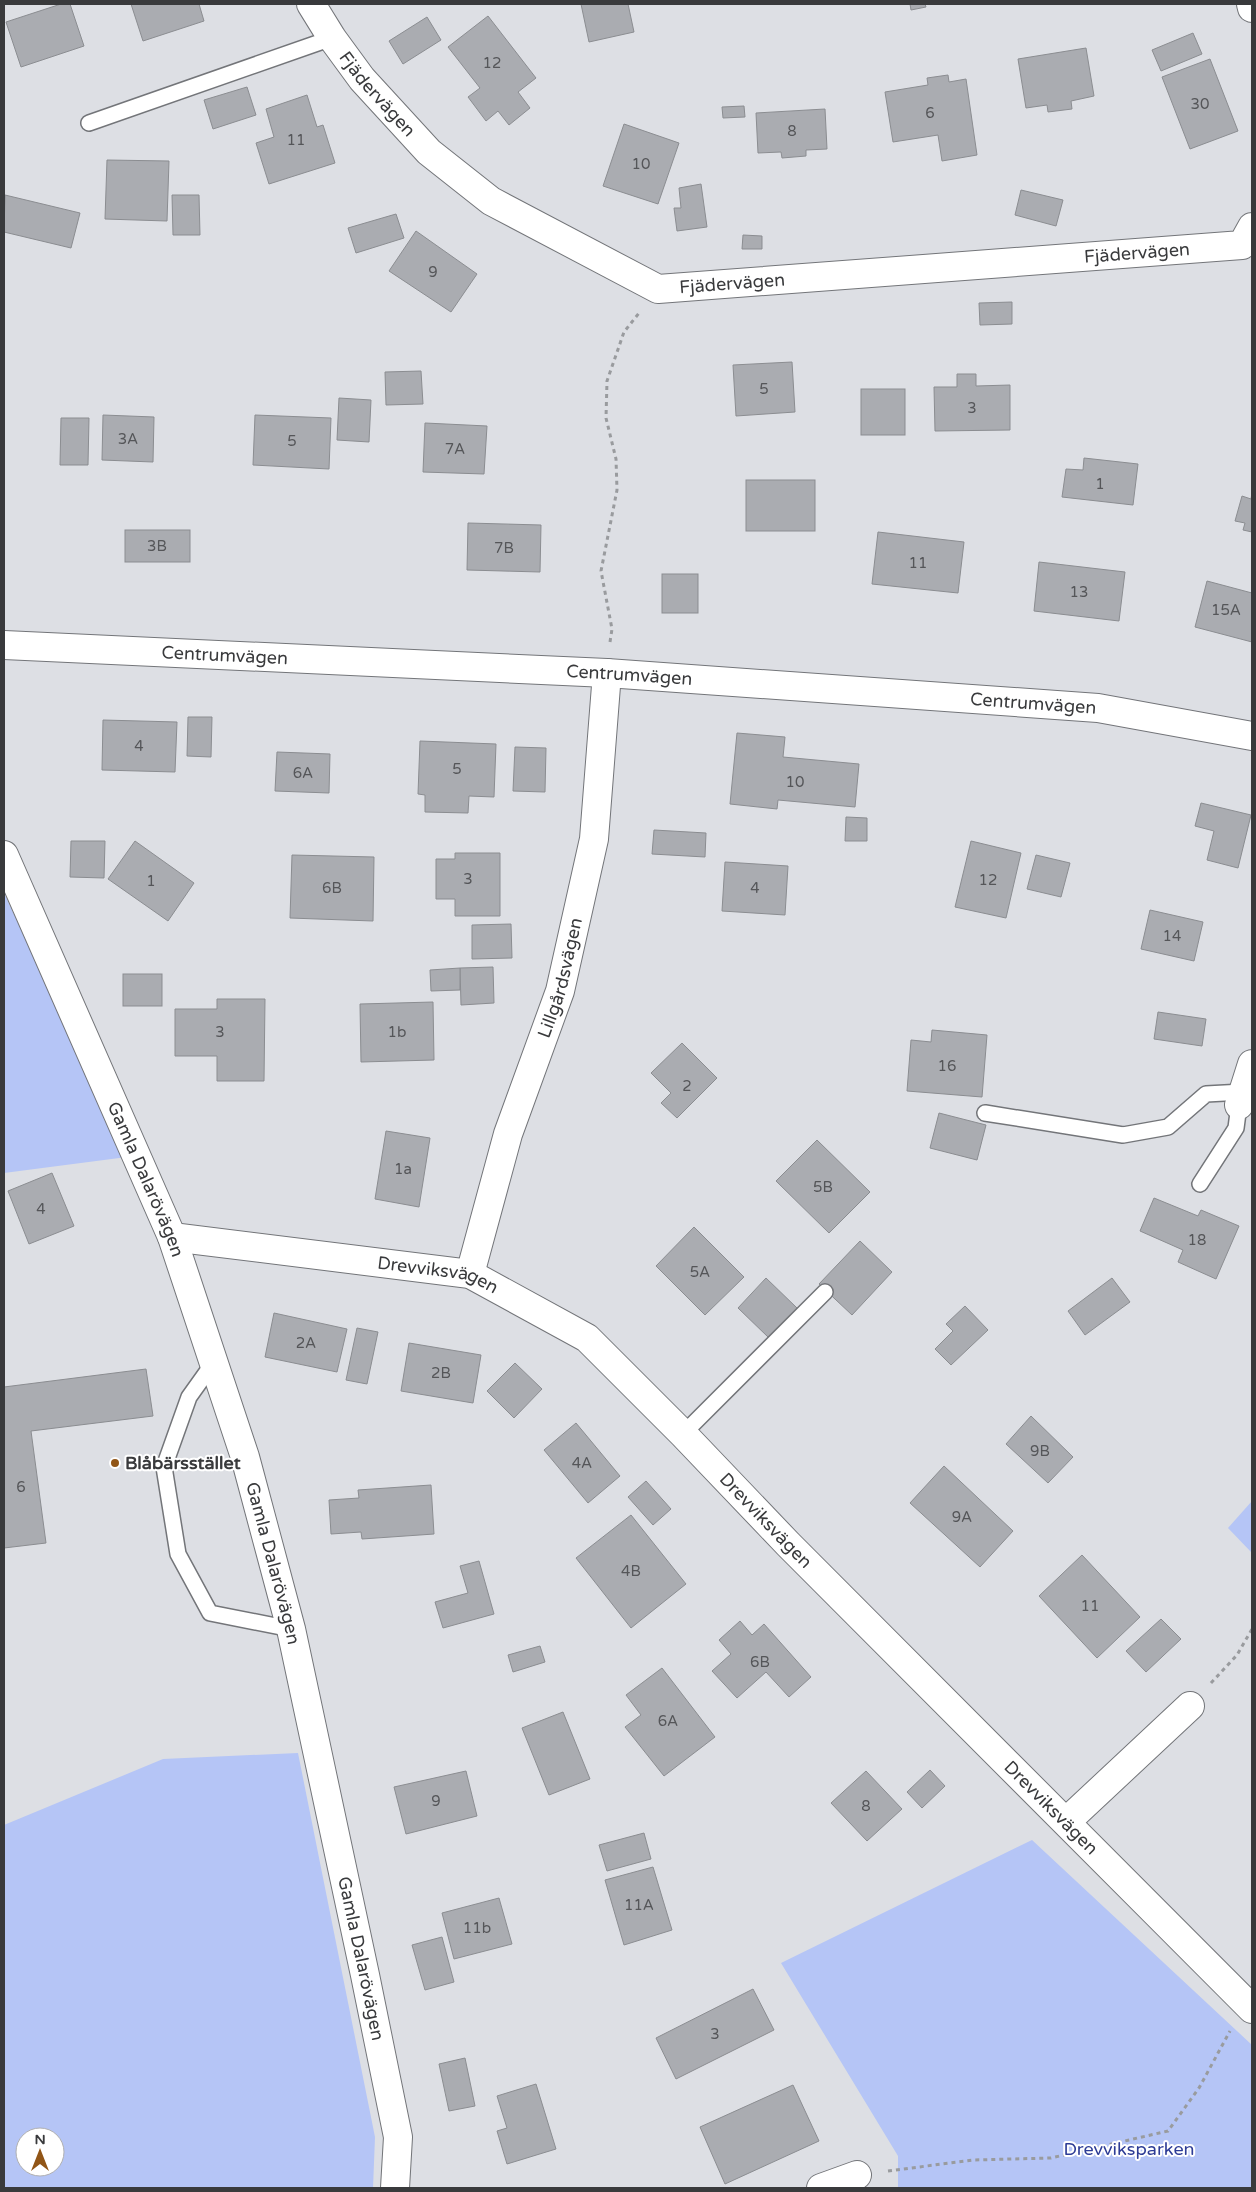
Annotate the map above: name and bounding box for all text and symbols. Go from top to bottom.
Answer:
street label: Fjädervägen [334,47,420,141]
house number: 12 [483,54,501,72]
house number: 30 [1191,95,1209,113]
house number: 6 [925,104,935,122]
house number: 8 [787,122,797,140]
house number: 11 [287,131,305,149]
house number: 10 [632,155,650,173]
street label: Fjädervägen [1083,238,1191,268]
house number: 9 [428,263,438,281]
street label: Fjädervägen [678,268,786,298]
house number: 5 [759,380,769,398]
house number: 3 [967,399,977,417]
house number: 3A [118,430,138,448]
house number: 5 [287,432,297,450]
house number: 7A [445,440,465,458]
house number: 1 [1095,475,1105,493]
house number: 3B [147,537,167,555]
house number: 7B [494,539,514,557]
house number: 11 [909,554,927,572]
house number: 13 [1070,583,1088,601]
house number: 15A [1211,601,1241,619]
street label: Centrumvägen [161,641,288,669]
street label: Centrumvägen [566,660,693,690]
street label: Centrumvägen [969,688,1097,719]
house number: 4 [134,737,144,755]
house number: 5 [452,760,462,778]
house number: 6A [293,764,313,782]
house number: 10 [786,773,804,791]
house number: 3 [463,870,473,888]
house number: 12 [979,871,997,889]
house number: 1 [146,872,156,890]
house number: 6B [322,879,342,897]
house number: 4 [750,879,760,897]
street label: Lillgårdsvägen [533,916,587,1041]
house number: 14 [1163,927,1181,945]
house number: 3 [215,1023,225,1041]
house number: 1b [388,1023,406,1041]
house number: 16 [938,1057,956,1075]
house number: 2 [682,1077,692,1095]
street label: Gamla Dalarövägen [103,1098,189,1260]
house number: 1a [394,1160,412,1178]
house number: 5B [813,1178,833,1196]
house number: 4 [36,1200,46,1218]
house number: 18 [1188,1231,1206,1249]
street label: Drevviksvägen [376,1252,502,1298]
house number: 5A [690,1263,710,1281]
house number: 2A [296,1334,316,1352]
house number: 2B [431,1364,451,1382]
house number: 9B [1030,1442,1050,1460]
place label: Blåbärsstället [125,1452,241,1474]
house number: 4A [572,1454,592,1472]
marker: Blåbärsstället [109,1457,121,1469]
street label: Drevviksvägen [715,1468,817,1573]
house number: 6 [16,1478,26,1496]
street label: Gamla Dalarövägen [241,1480,305,1646]
house number: 9A [952,1508,972,1526]
house number: 4B [621,1562,641,1580]
house number: 11 [1081,1597,1099,1615]
house number: 6B [750,1653,770,1671]
house number: 6A [658,1712,678,1730]
street label: Drevviksvägen [1000,1756,1103,1859]
house number: 9 [431,1792,441,1810]
house number: 8 [861,1797,871,1815]
street label: Gamla Dalarövägen [333,1874,389,2042]
house number: 11A [624,1896,654,1914]
house number: 11b [463,1919,491,1937]
house number: 3 [710,2025,720,2043]
north arrow [15,2127,65,2177]
text: N [34,2131,46,2148]
park label: Drevviksparken [1063,2138,1195,2160]

